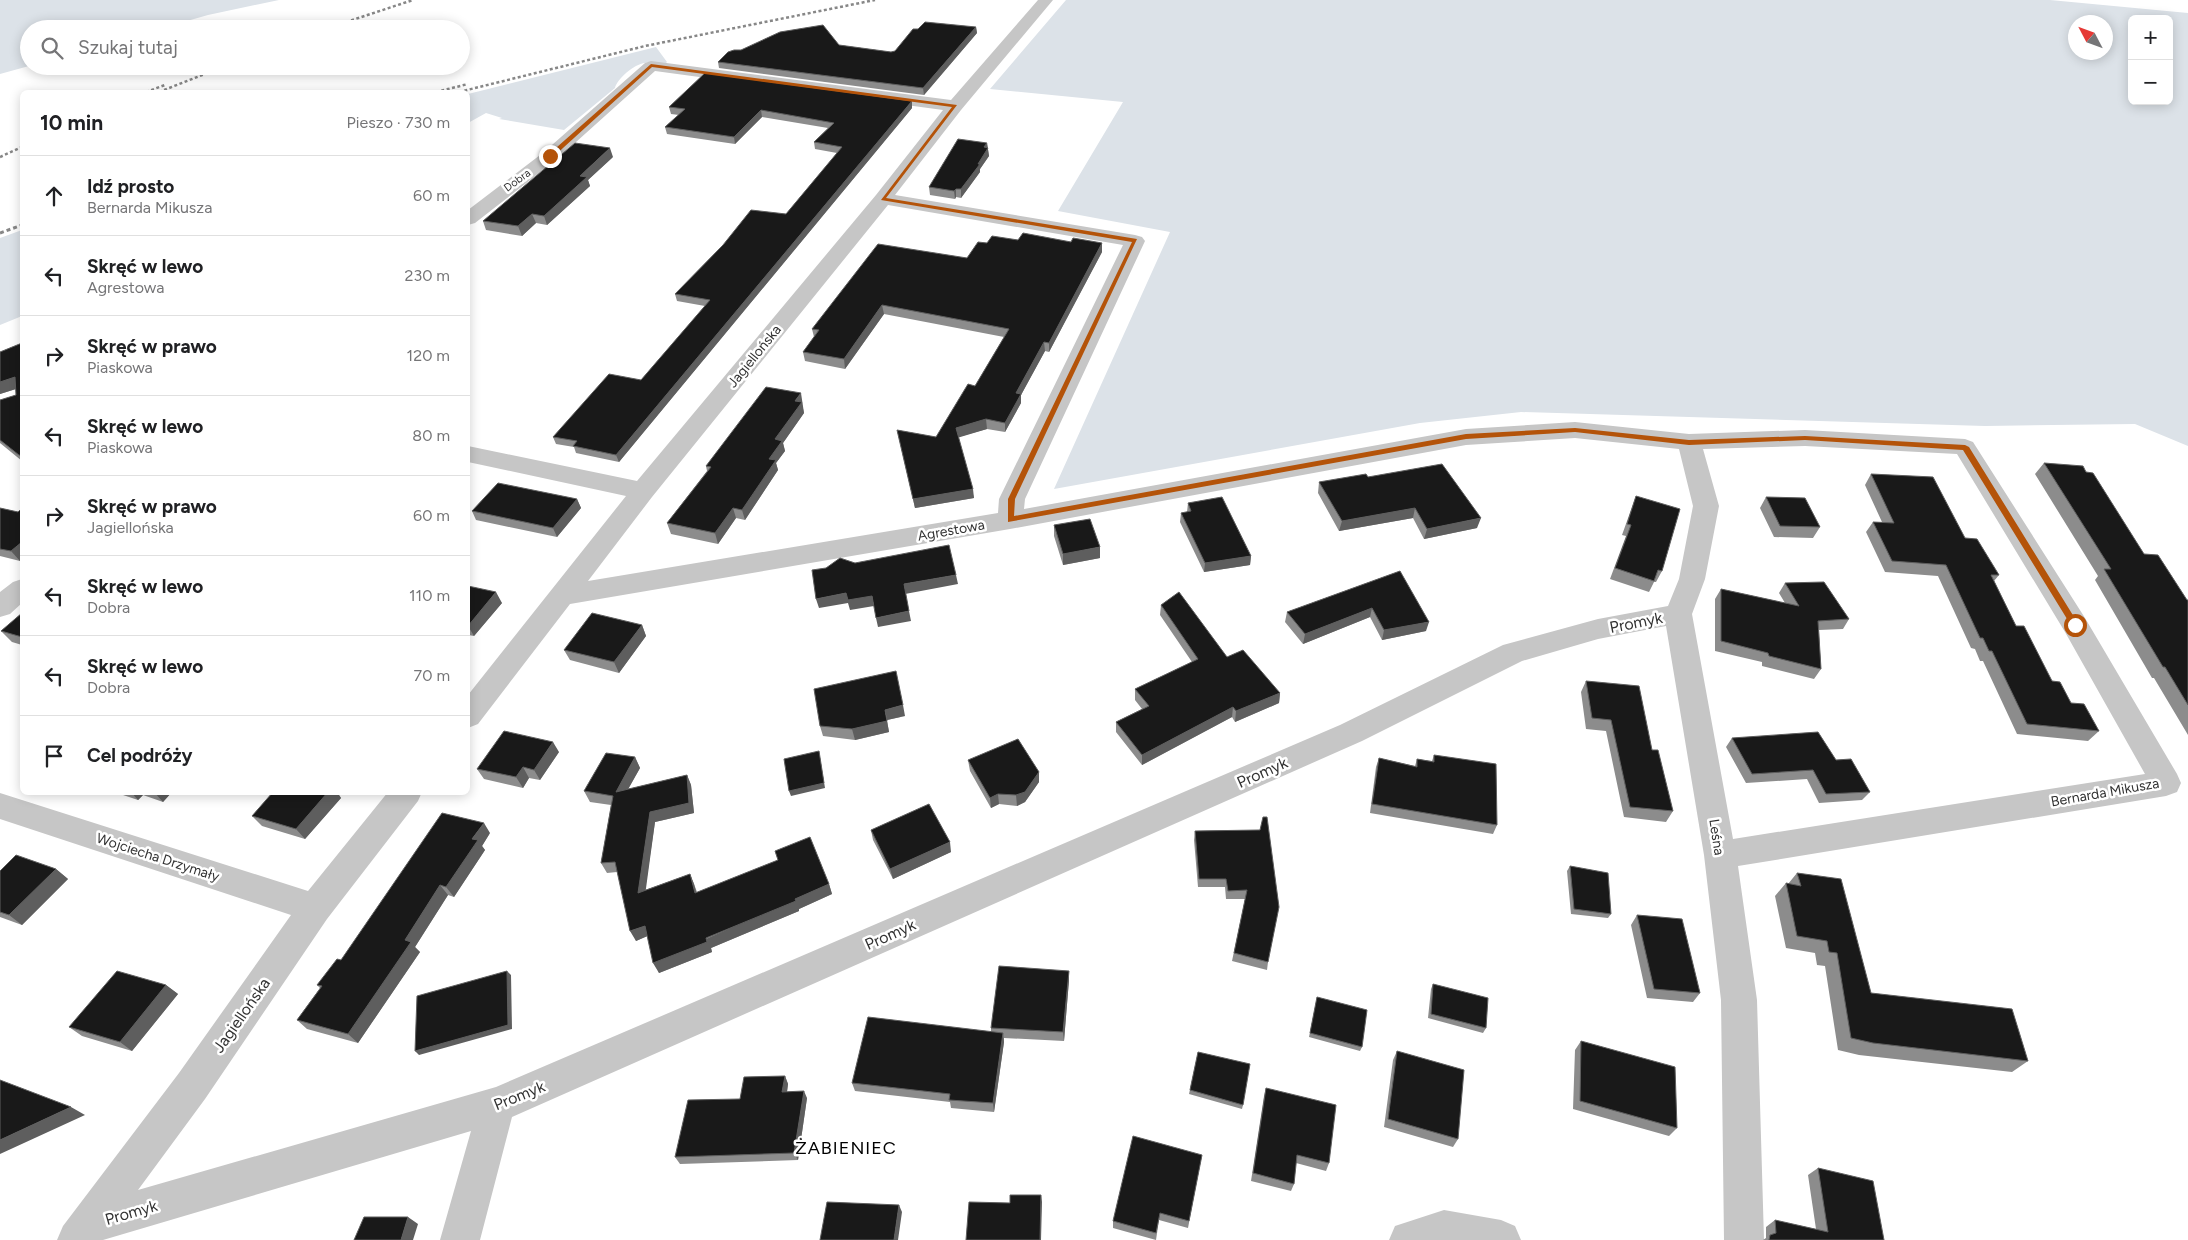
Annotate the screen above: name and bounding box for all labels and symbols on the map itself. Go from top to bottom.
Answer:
north arrow [2068,15,2113,60]
route end [539,145,562,168]
street label: Dobra [501,166,533,194]
street label: Jagiellońska [724,321,785,391]
street label: Agrestowa [916,516,986,545]
street label: Promyk [1608,608,1664,637]
route start [2064,614,2087,637]
street label: Promyk [1234,753,1291,792]
street label: Bernarda Mikusza [2050,775,2161,810]
street label: Leśna [1705,818,1728,856]
street label: Wojciecha Drzymały [94,830,222,886]
street label: Promyk [862,915,919,954]
street label: Jagiellońska [209,974,274,1056]
street label: Promyk [491,1077,548,1114]
district label: ŻABIENIEC [795,1137,897,1159]
street label: Promyk [103,1196,160,1229]

